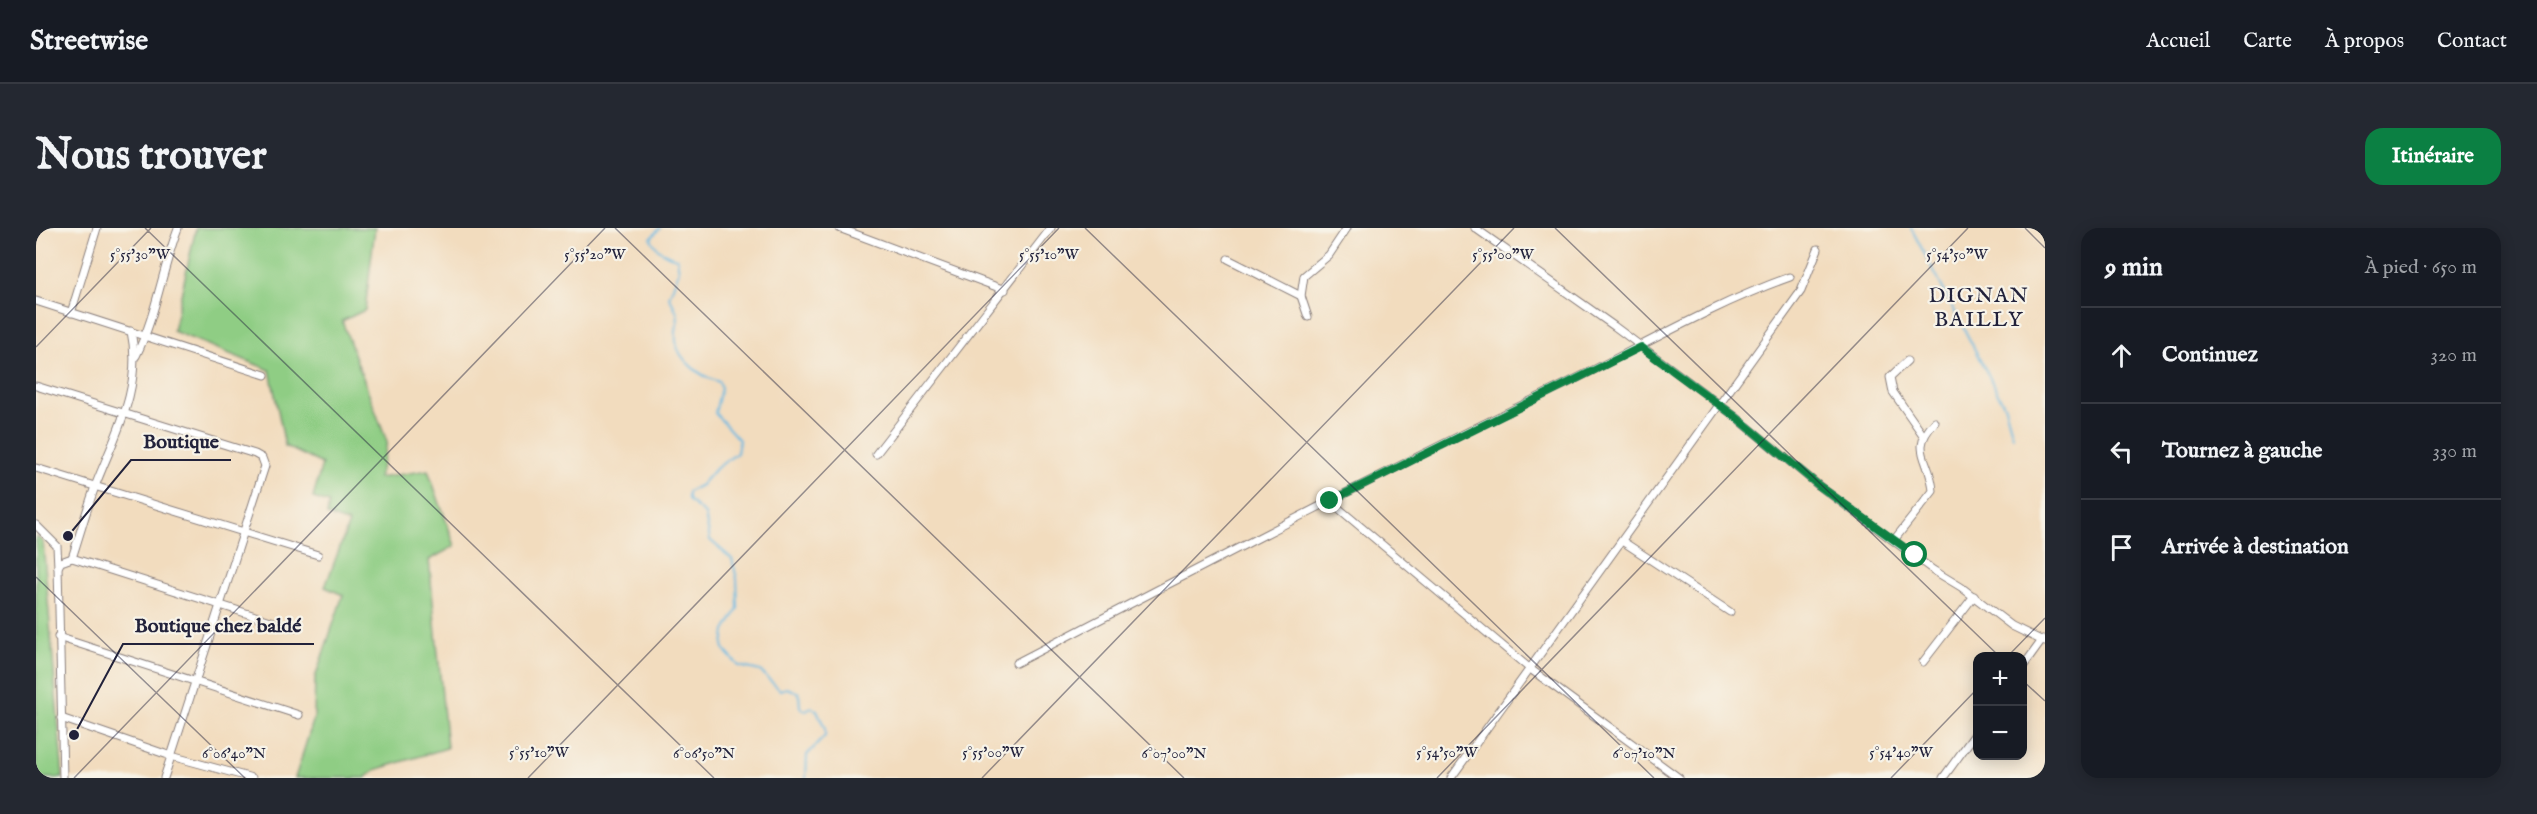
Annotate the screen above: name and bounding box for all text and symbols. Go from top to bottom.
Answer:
text: Streetwise [30,24,148,59]
text: Accueil [2146,28,2210,55]
text: Carte [2243,28,2292,55]
text: À propos [2325,28,2404,55]
text: Contact [2437,28,2507,55]
button: Itinéraire [2365,128,2501,185]
text: Nous trouver [36,130,267,183]
text: 5°55'30"W [110,245,171,264]
text: 5°55'20"W [564,245,626,264]
text: 5°55'10"W [1019,245,1080,264]
text: 5°55'00"W [1472,245,1535,264]
text: 5°54'50"W [1926,245,1988,264]
text: 9 min [2105,251,2163,284]
text: À pied · 650 m [2365,255,2477,280]
district label: DIGNAN BAILLY [1928,283,2030,334]
icon: ahead [2105,339,2138,372]
text: Continuez [2162,341,2258,369]
text: 320 m [2431,343,2477,368]
callout: Boutique [131,422,231,460]
text: Boutique [143,430,220,455]
icon: left [2105,435,2138,468]
text: Tournez à gauche [2162,437,2322,465]
text: 330 m [2432,439,2477,464]
route end [1316,487,1342,513]
icon: arrive [2105,531,2138,564]
text: Arrivée à destination [2162,533,2349,561]
route start [1901,541,1927,567]
callout: Boutique chez baldé [123,606,314,644]
text: Boutique chez baldé [135,614,302,639]
map controls [1973,652,2027,760]
button: + [1973,652,2027,706]
button: − [1973,706,2027,760]
text: 5°55'10"W [509,743,570,762]
text: 5°55'00"W [962,743,1025,762]
text: 5°54'50"W [1416,743,1478,762]
text: 5°54'40"W [1869,743,1933,762]
text: 6°06'40"N [202,744,266,763]
text: 6°06'50"N [673,744,735,763]
text: 6°07'00"N [1142,744,1206,763]
text: 6°07'10"N [1613,744,1675,763]

